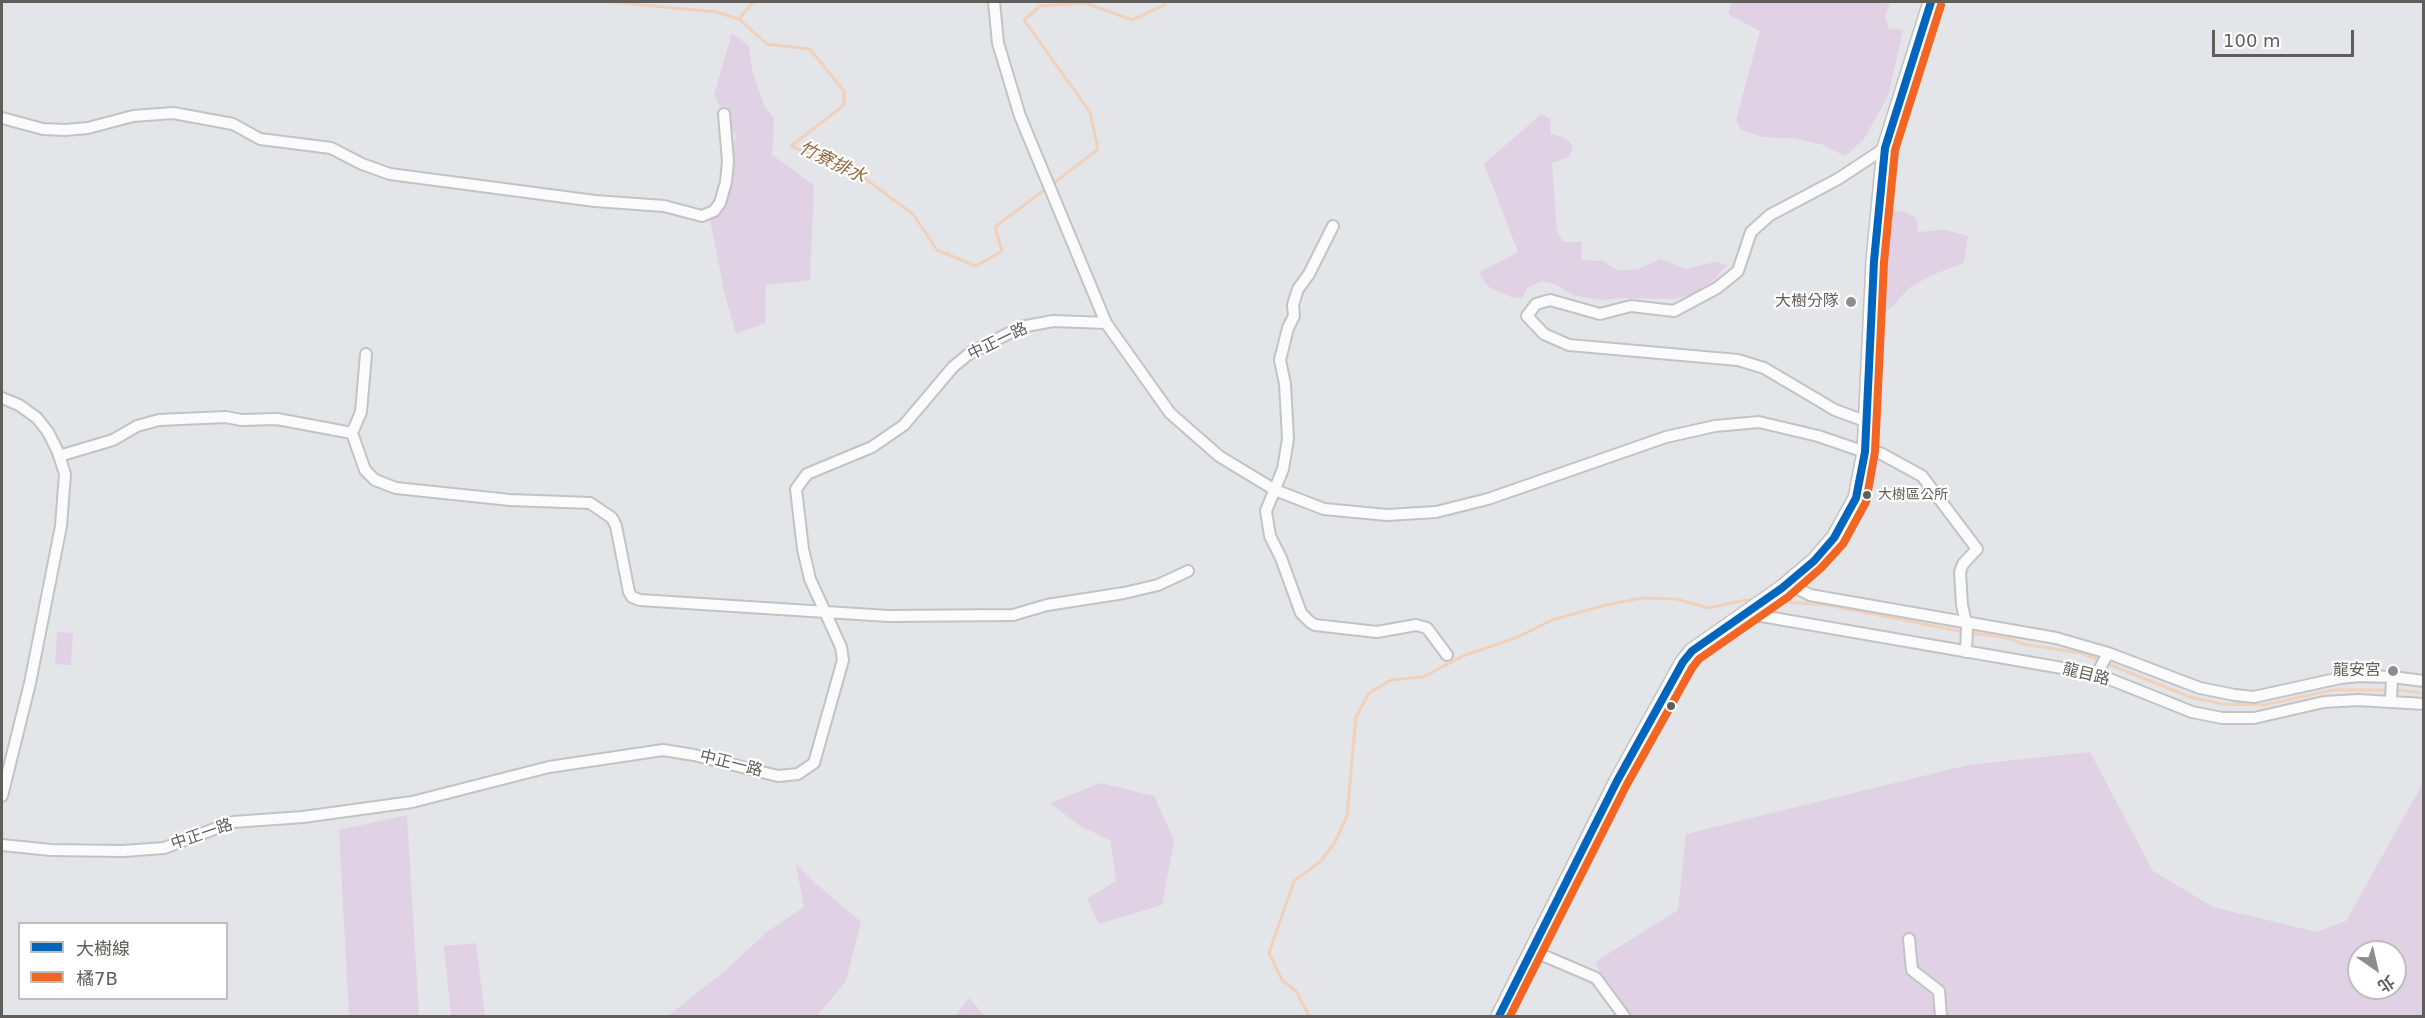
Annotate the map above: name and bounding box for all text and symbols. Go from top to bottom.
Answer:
scale bar [2215,18,2358,56]
text: 100 m [2223,30,2281,51]
water label: 竹寮排水 [795,138,869,188]
place label: 大樹分隊 [1775,292,1839,312]
marker: 大樹分隊 [1844,295,1858,309]
street label: 中正一路 [965,319,1031,365]
place label: 大樹區公所 [1878,487,1948,503]
marker: 大樹區公所 [1861,489,1873,501]
street label: 龍目路 [2060,660,2112,690]
place label: 龍安宮 [2333,661,2381,681]
marker: 龍安宮 [2386,664,2400,678]
unlabelled marker [1665,700,1677,712]
street label: 中正一路 [698,747,764,781]
street label: 中正一路 [169,816,235,854]
legend [18,922,228,1000]
text: 大樹線 [76,938,130,959]
north arrow [2347,940,2407,1000]
text: 橘7B [76,968,118,989]
text: 北 [2374,971,2398,996]

